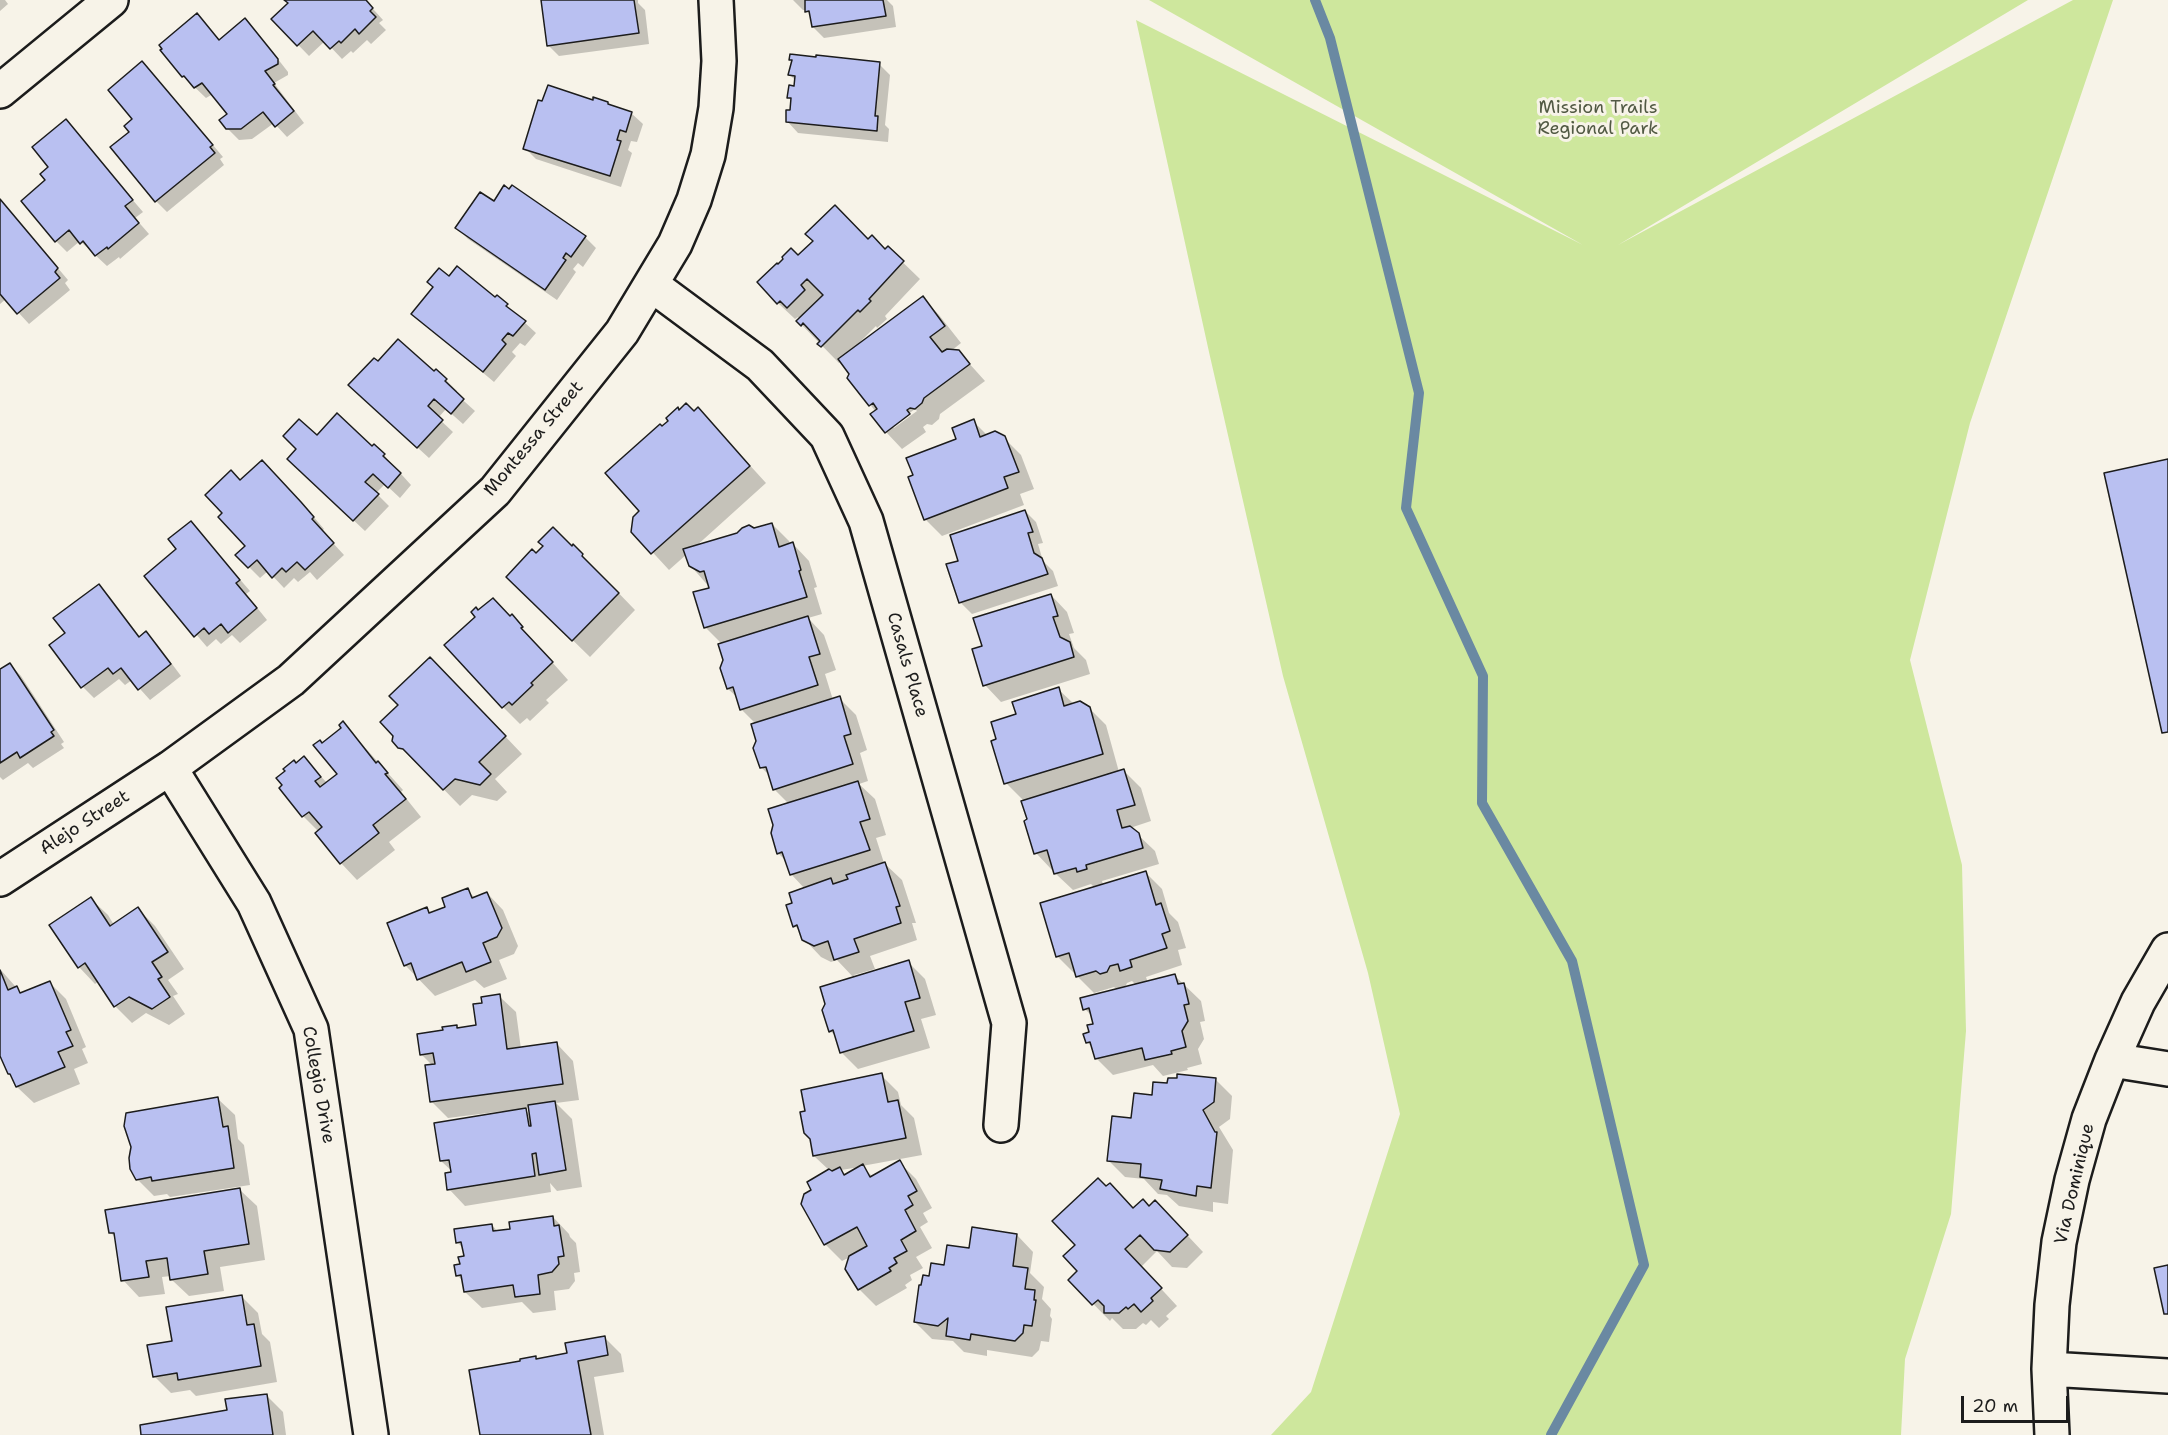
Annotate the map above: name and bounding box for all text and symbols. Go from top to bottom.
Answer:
park label: Mission Trails Regional Park [1538,97,1658,140]
street label: Montessa Street [480,377,588,501]
street label: Casals Place [882,610,932,720]
street label: Alejo Street [36,786,134,860]
street label: Collegio Drive [297,1025,339,1145]
street label: Via Dominique [2051,1121,2099,1247]
scale bar [1964,1384,2072,1422]
text: 20 m [1972,1394,2018,1418]

